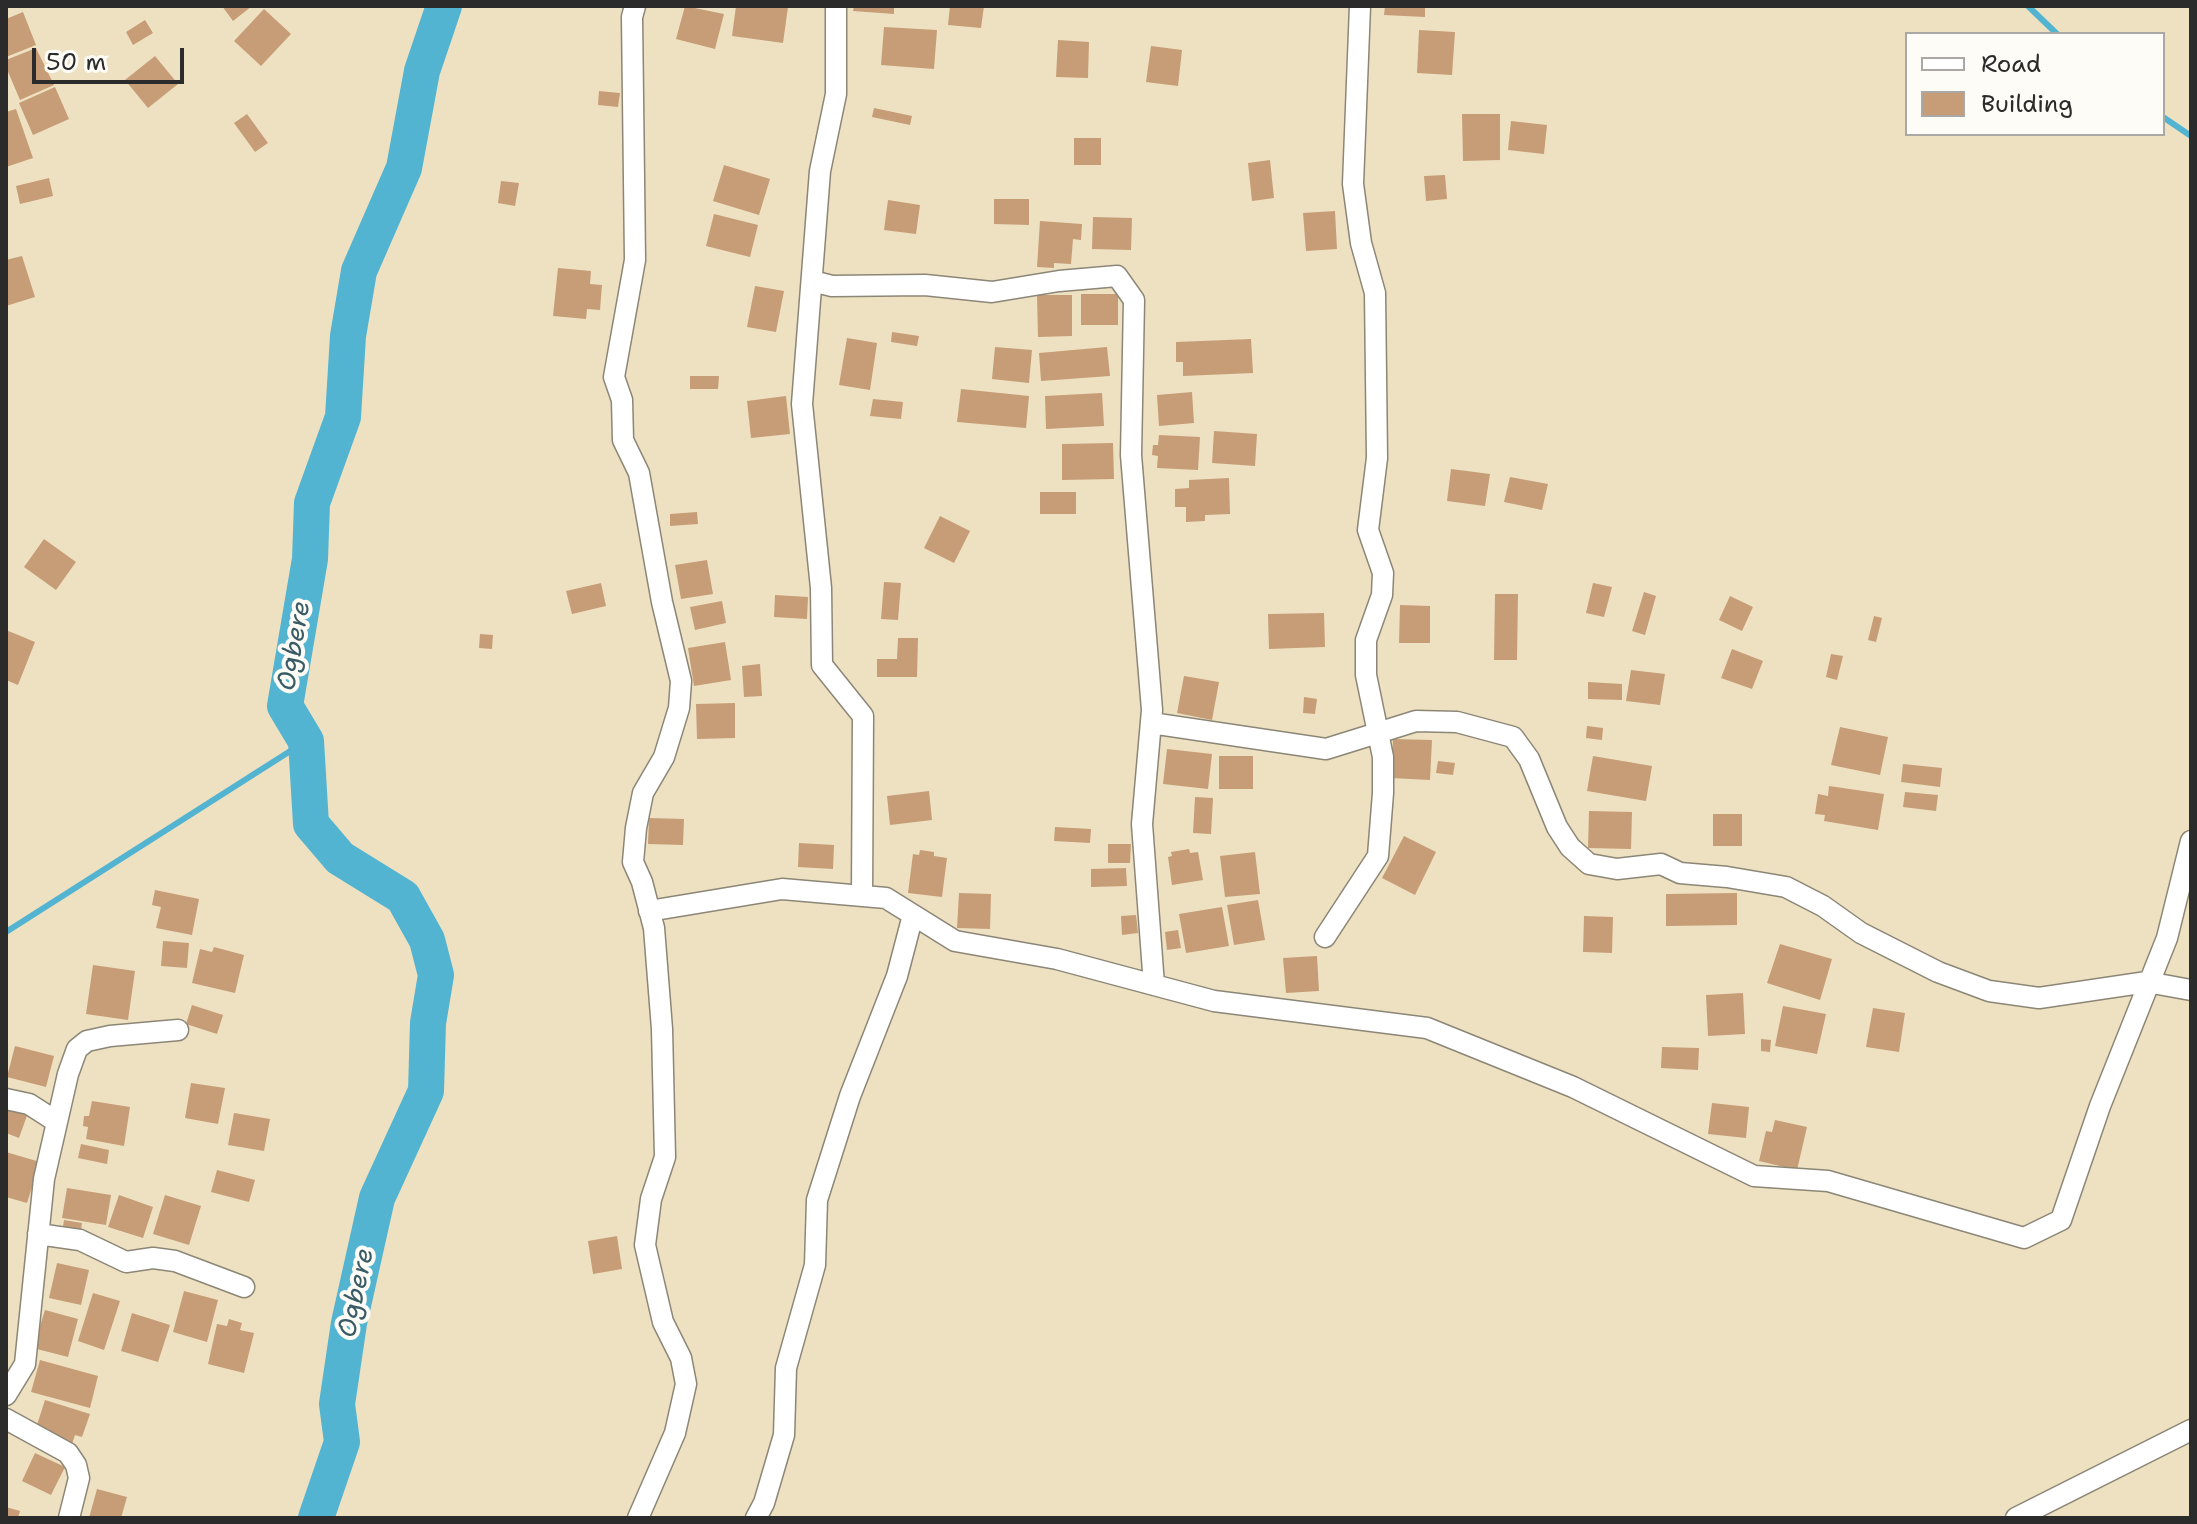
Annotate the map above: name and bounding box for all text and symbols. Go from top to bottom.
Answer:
scale bar [36,32,188,82]
legend [1905,32,2165,136]
text: 50 m [46,46,106,78]
text: Road [1981,48,2041,80]
text: Building [1981,88,2073,120]
water label: Ogbere [272,599,318,693]
water label: Ogbere [332,1245,382,1341]

